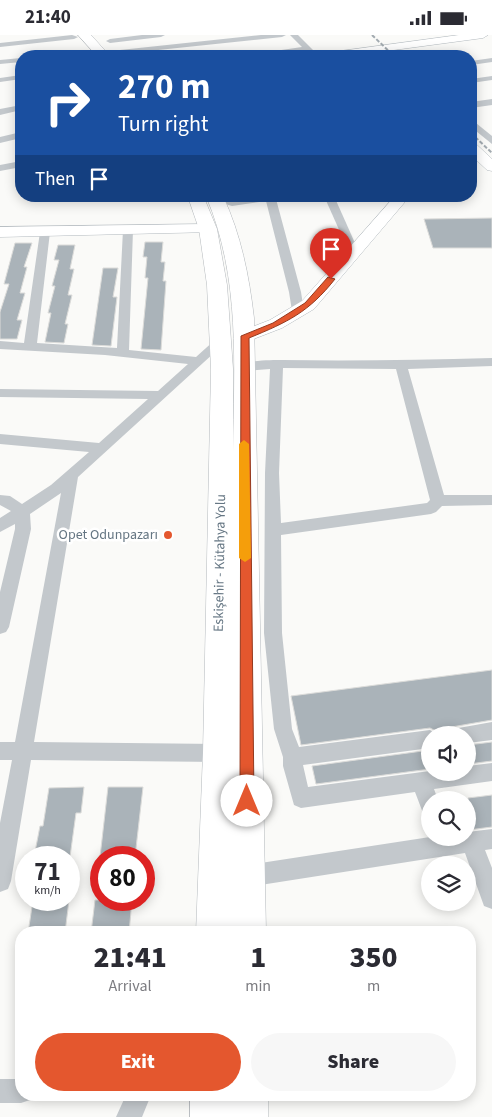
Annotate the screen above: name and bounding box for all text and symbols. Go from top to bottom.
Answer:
text: 21:40 [25,4,71,31]
text: 270 m [118,62,210,112]
icon: right [35,70,100,135]
text: Turn right [118,108,208,140]
icon: arrive [85,165,113,193]
text: Then [35,166,75,193]
pin [310,228,352,279]
icon: arrive [317,235,345,263]
street label: Eskişehir - Kütahya Yolu [209,494,231,632]
place label: Opet Odunpazarı [59,525,158,545]
marker: Opet Odunpazarı [162,529,174,541]
map controls [421,726,476,911]
button: sound [421,726,476,781]
position arrow [220,774,272,826]
button: search [421,791,476,846]
speed limit sign: 80 [90,846,155,911]
text: 71 [34,854,61,890]
button: layers [421,856,476,911]
text: km/h [34,882,61,899]
text: 21:41 [93,936,167,979]
text: 1 [250,936,266,979]
text: 350 [350,936,398,979]
text: Arrival [109,975,152,997]
text: min [245,975,271,997]
text: m [367,975,380,997]
button: Exit [35,1033,241,1091]
button: Share [251,1033,456,1091]

